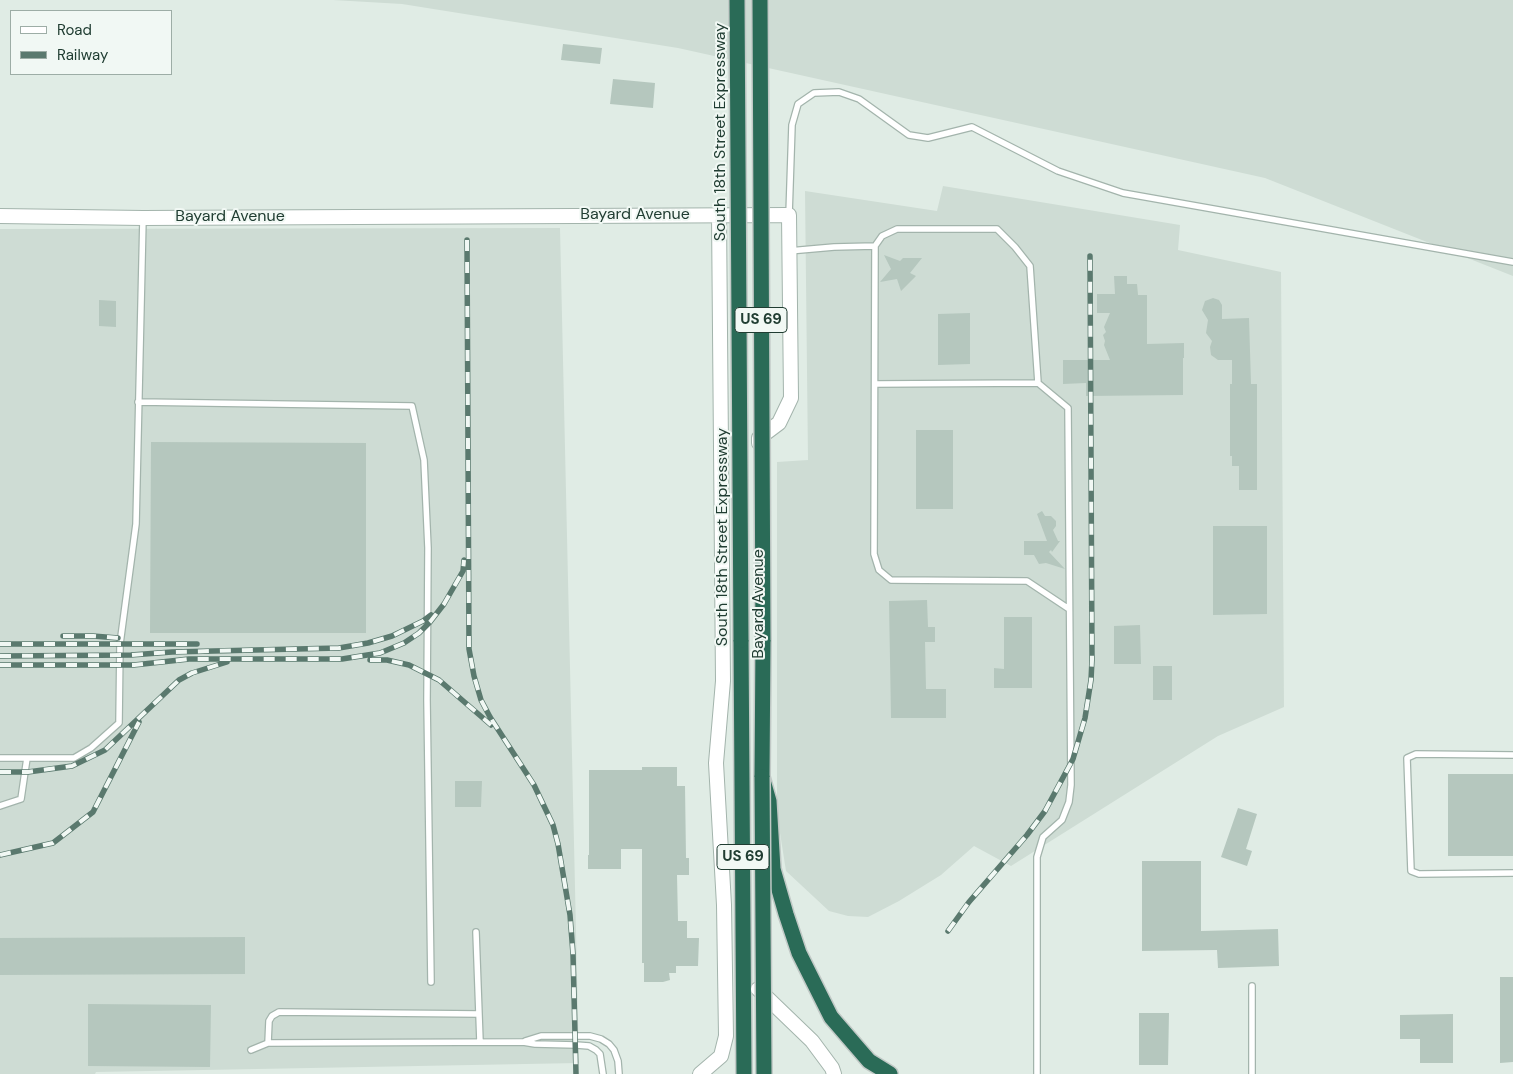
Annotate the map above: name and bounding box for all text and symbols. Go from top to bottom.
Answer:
legend [10,10,172,75]
text: Road [57,20,92,40]
street label: South 18th Street Expressway [711,23,731,241]
text: Railway [57,45,108,65]
street label: Bayard Avenue [580,205,690,225]
street label: Bayard Avenue [175,207,285,227]
road number: US 69 [735,308,787,332]
street label: South 18th Street Expressway [713,428,733,646]
street label: Bayard Avenue [749,549,769,659]
road number: US 69 [717,844,769,870]

